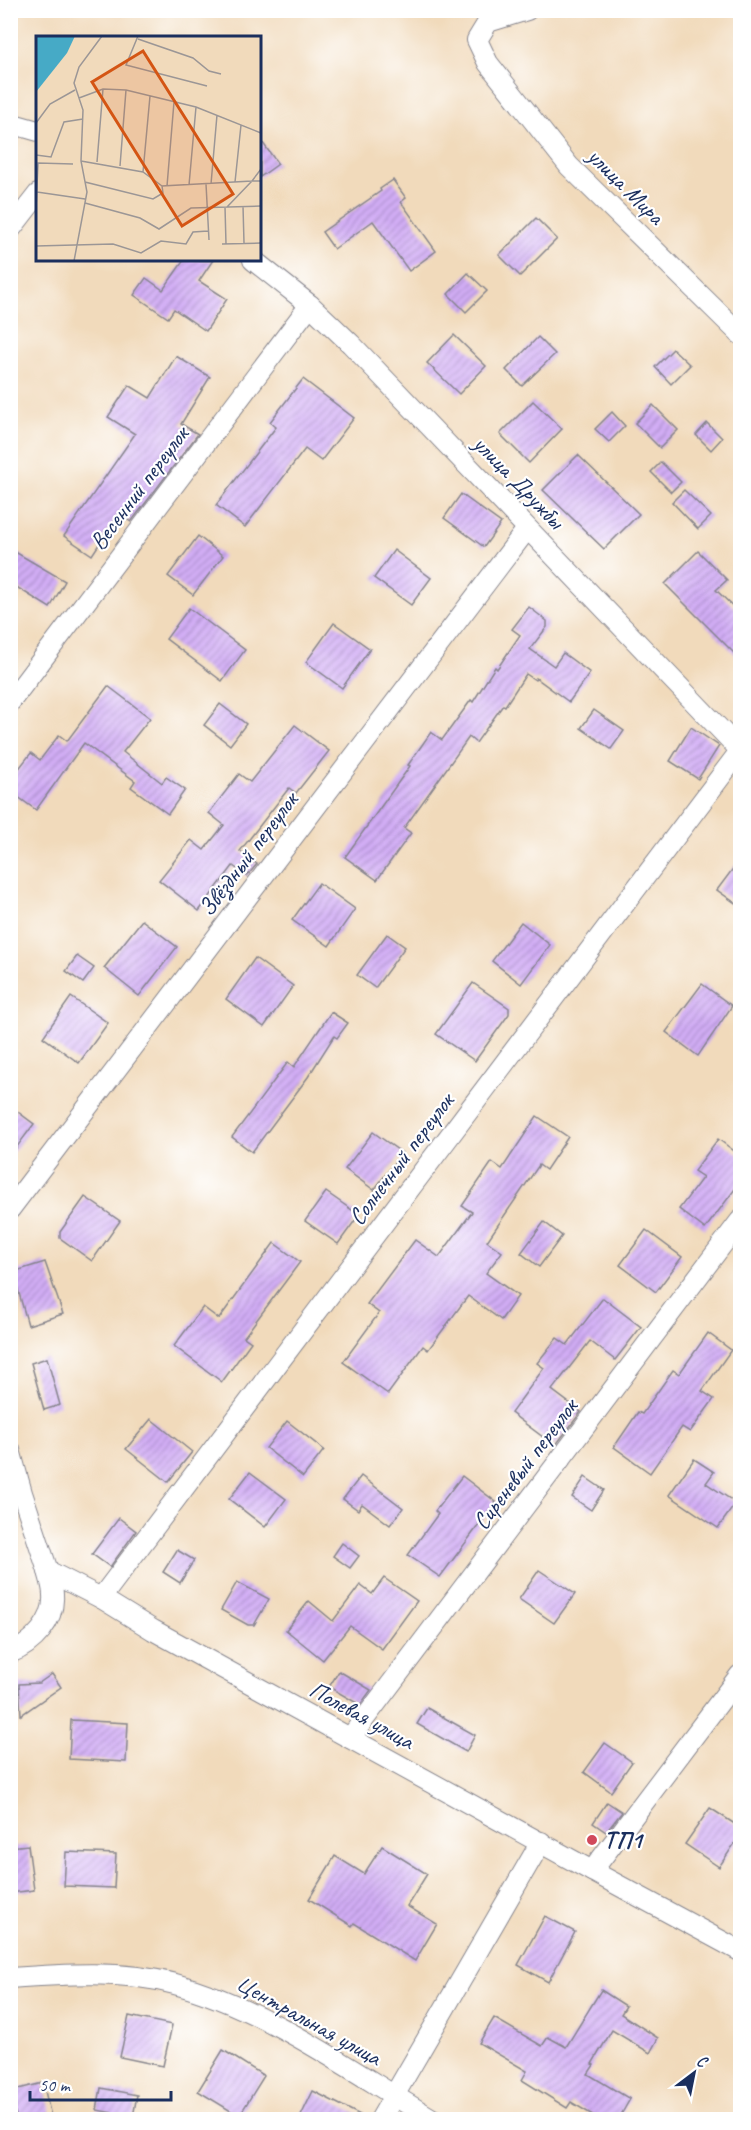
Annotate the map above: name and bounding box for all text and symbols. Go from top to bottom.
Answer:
inset map [36,36,261,261]
street label: улица Мира [580,140,672,232]
street label: Весенний переулок [83,419,196,556]
street label: улица Дружбы [466,428,573,537]
street label: Звёздный переулок [192,784,306,922]
street label: Солнечный переулок [342,1085,462,1231]
street label: Сиреневый переулок [466,1391,585,1535]
street label: Полевая улица [304,1674,421,1757]
place label: ТП1 [604,1825,645,1855]
marker: ТП1 [585,1833,599,1847]
street label: Центральная улица [231,1968,388,2073]
north arrow [664,2043,724,2103]
text: С [693,2051,712,2073]
scale bar [30,2064,171,2102]
text: 50 m [39,2074,72,2096]

